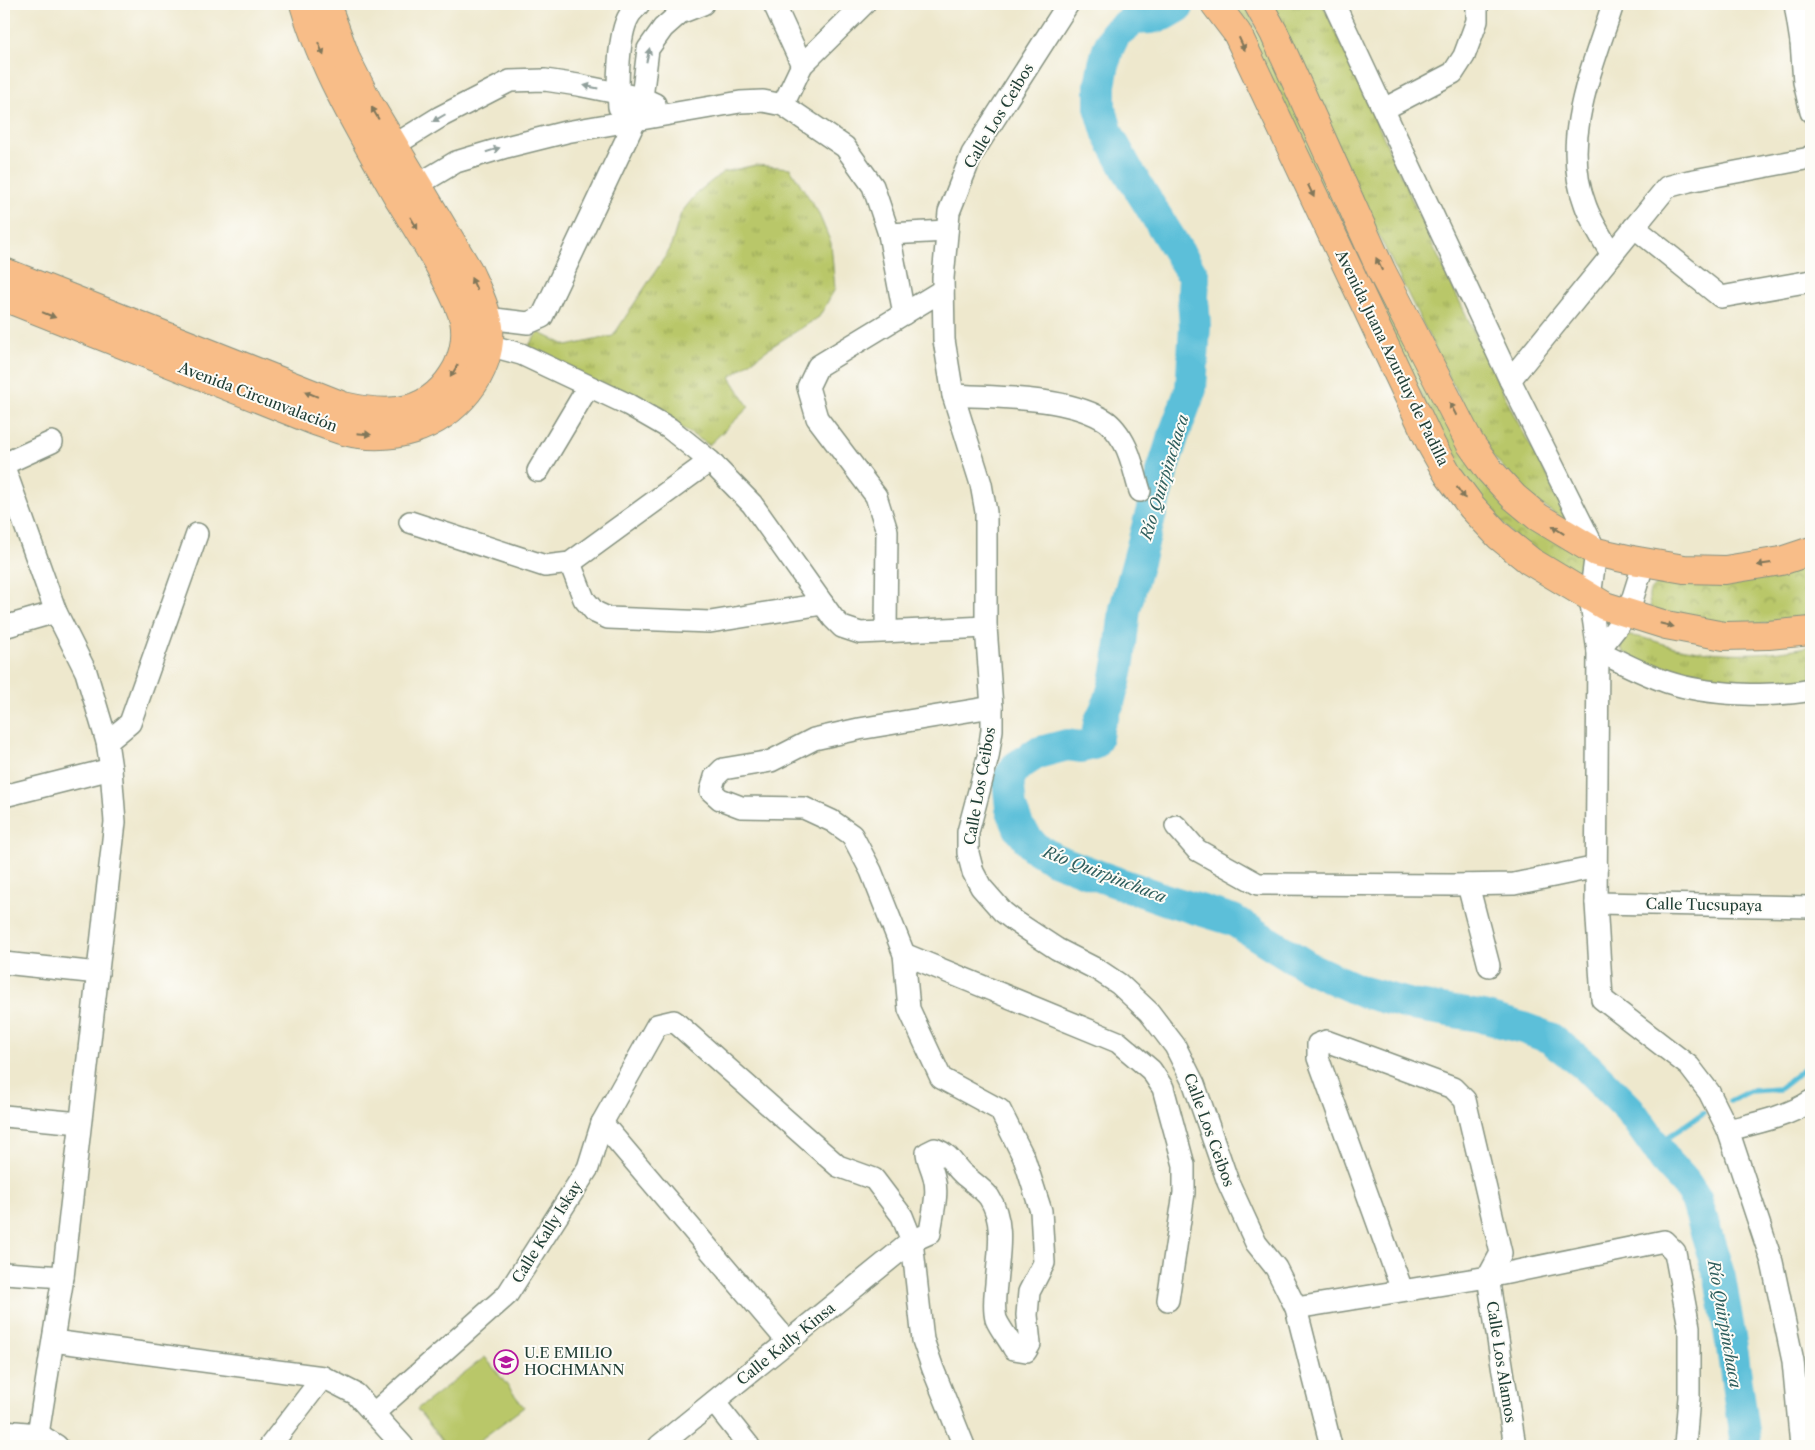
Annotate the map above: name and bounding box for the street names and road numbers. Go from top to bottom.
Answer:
street label: Calle Los Ceibos [960,60,1038,172]
street label: Avenida Juana Azurduy de Padilla [1331,246,1453,469]
street label: Avenida Circunvalación [175,357,341,436]
street label: Calle Los Ceibos [960,725,999,846]
street label: Calle Tucsupaya [1646,894,1763,915]
street label: Calle Los Ceibos [1180,1070,1239,1189]
street label: Calle Kally Iskay [507,1176,586,1287]
street label: Calle Kally Kinsa [733,1298,839,1389]
street label: Calle Los Alamos [1482,1300,1520,1424]

